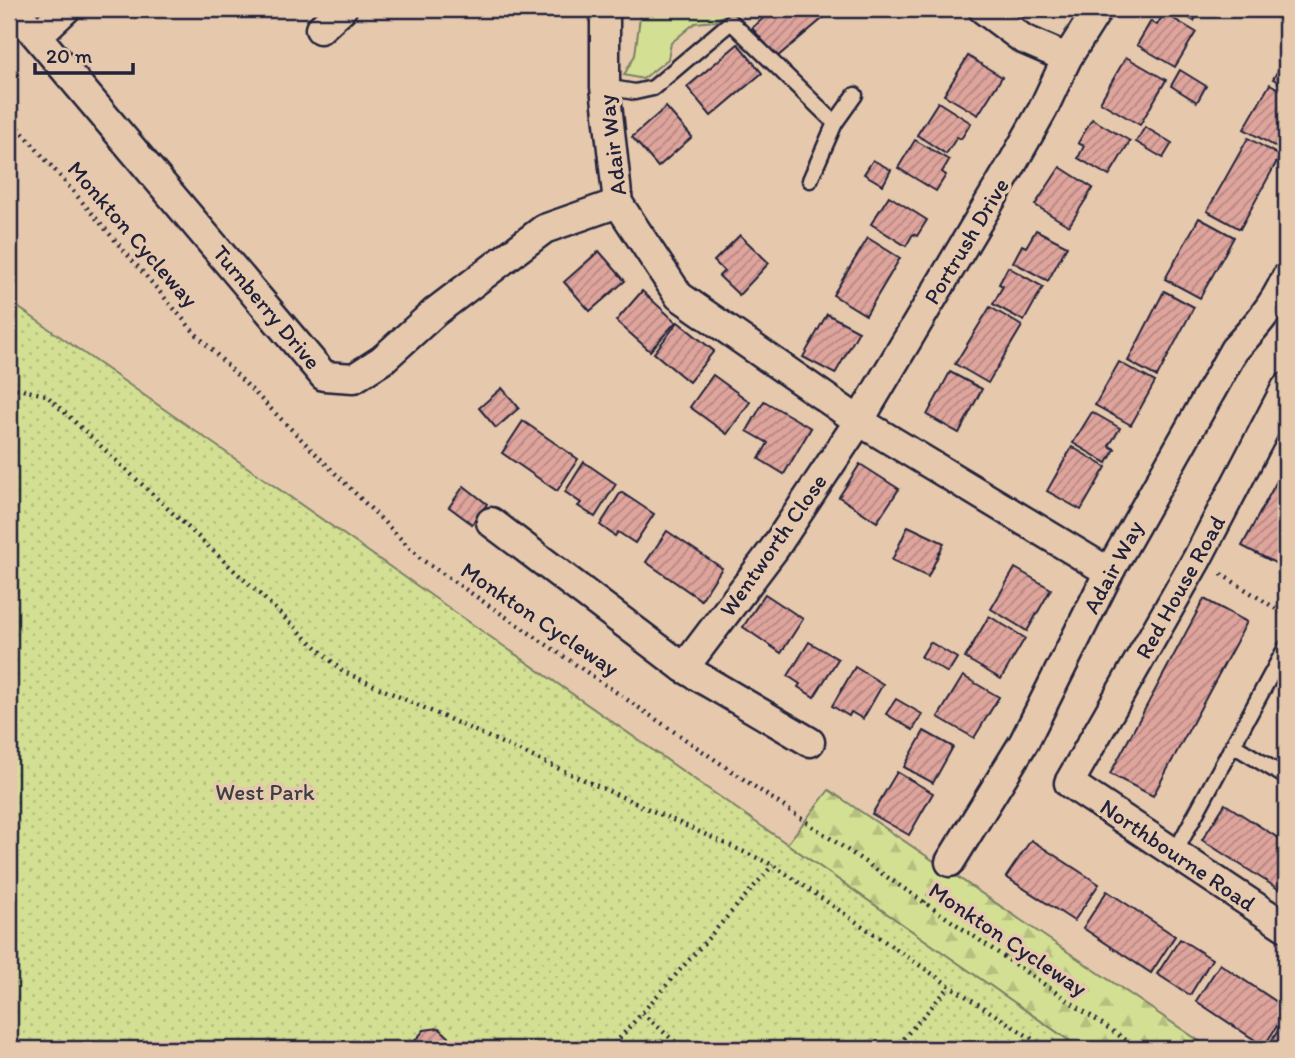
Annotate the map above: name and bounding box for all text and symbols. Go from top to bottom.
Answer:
scale bar [35,32,133,76]
text: 20 m [46,43,93,68]
street label: Adair Way [592,93,632,197]
street label: Monkton Cycleway [62,155,204,313]
street label: Portrush Drive [917,173,1015,309]
street label: Turnberry Drive [207,239,327,375]
street label: Wentworth Close [713,468,833,622]
street label: Red House Road [1129,510,1231,664]
street label: Adair Way [1077,515,1149,618]
street label: Monkton Cycleway [456,556,625,682]
park label: West Park [215,778,315,806]
street label: Northbourne Road [1095,793,1261,918]
street label: Monkton Cycleway [924,876,1093,1002]

